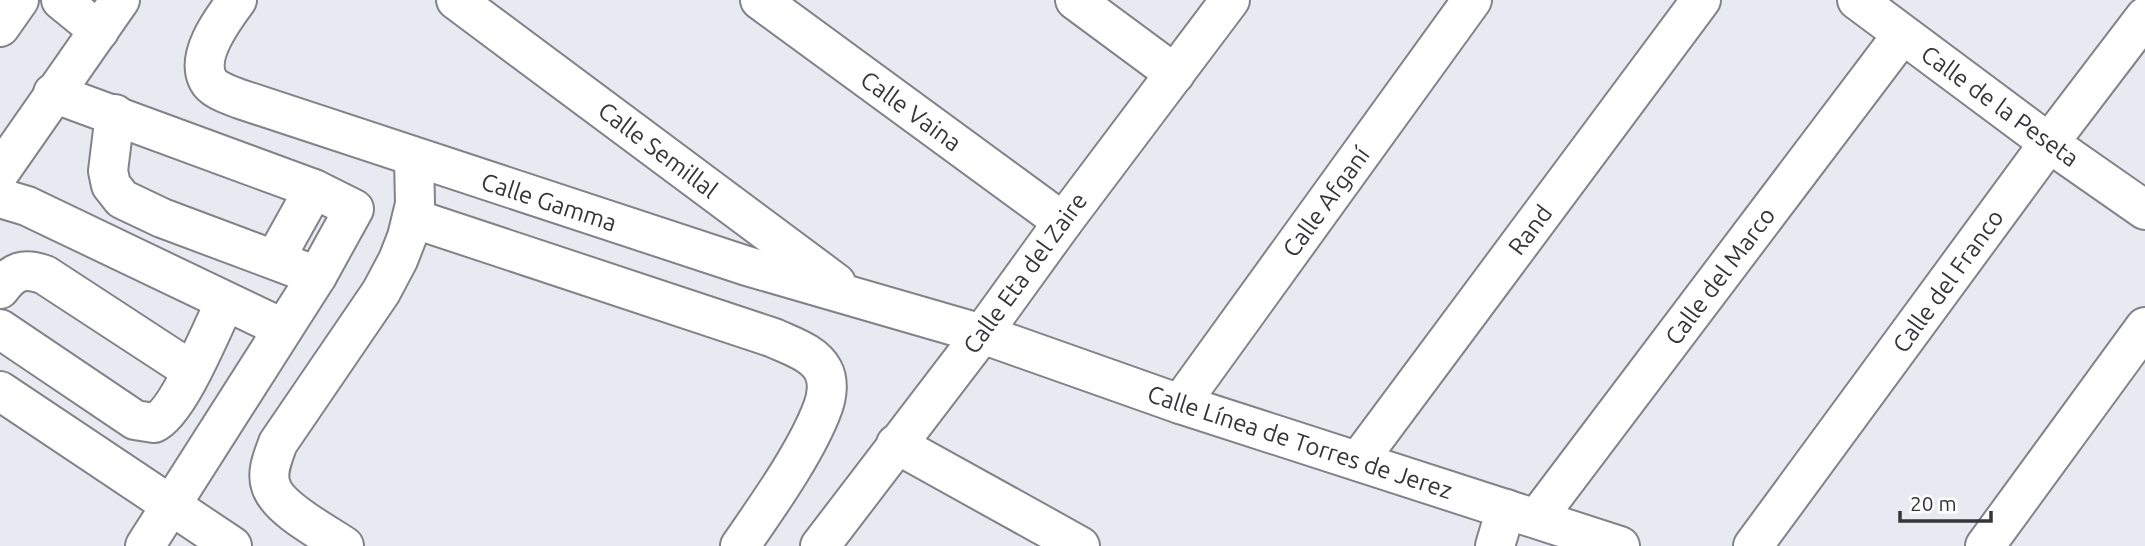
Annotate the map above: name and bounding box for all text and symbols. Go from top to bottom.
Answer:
street label: Calle de la Peseta [1916,40,2084,172]
street label: Calle Vaina [856,66,966,156]
street label: Calle Semillal [593,96,723,204]
street label: Calle Afganí [1277,141,1375,262]
street label: Calle Gamma [478,167,620,237]
street label: Calle Eta del Zaire [958,187,1092,359]
street label: Rand [1503,200,1557,260]
street label: Calle del Marco [1660,202,1780,350]
street label: Calle del Franco [1887,204,2009,358]
street label: Calle Línea de Torres de Jerez [1144,380,1456,504]
scale bar [1900,480,1991,524]
text: 20 m [1910,491,1957,515]

